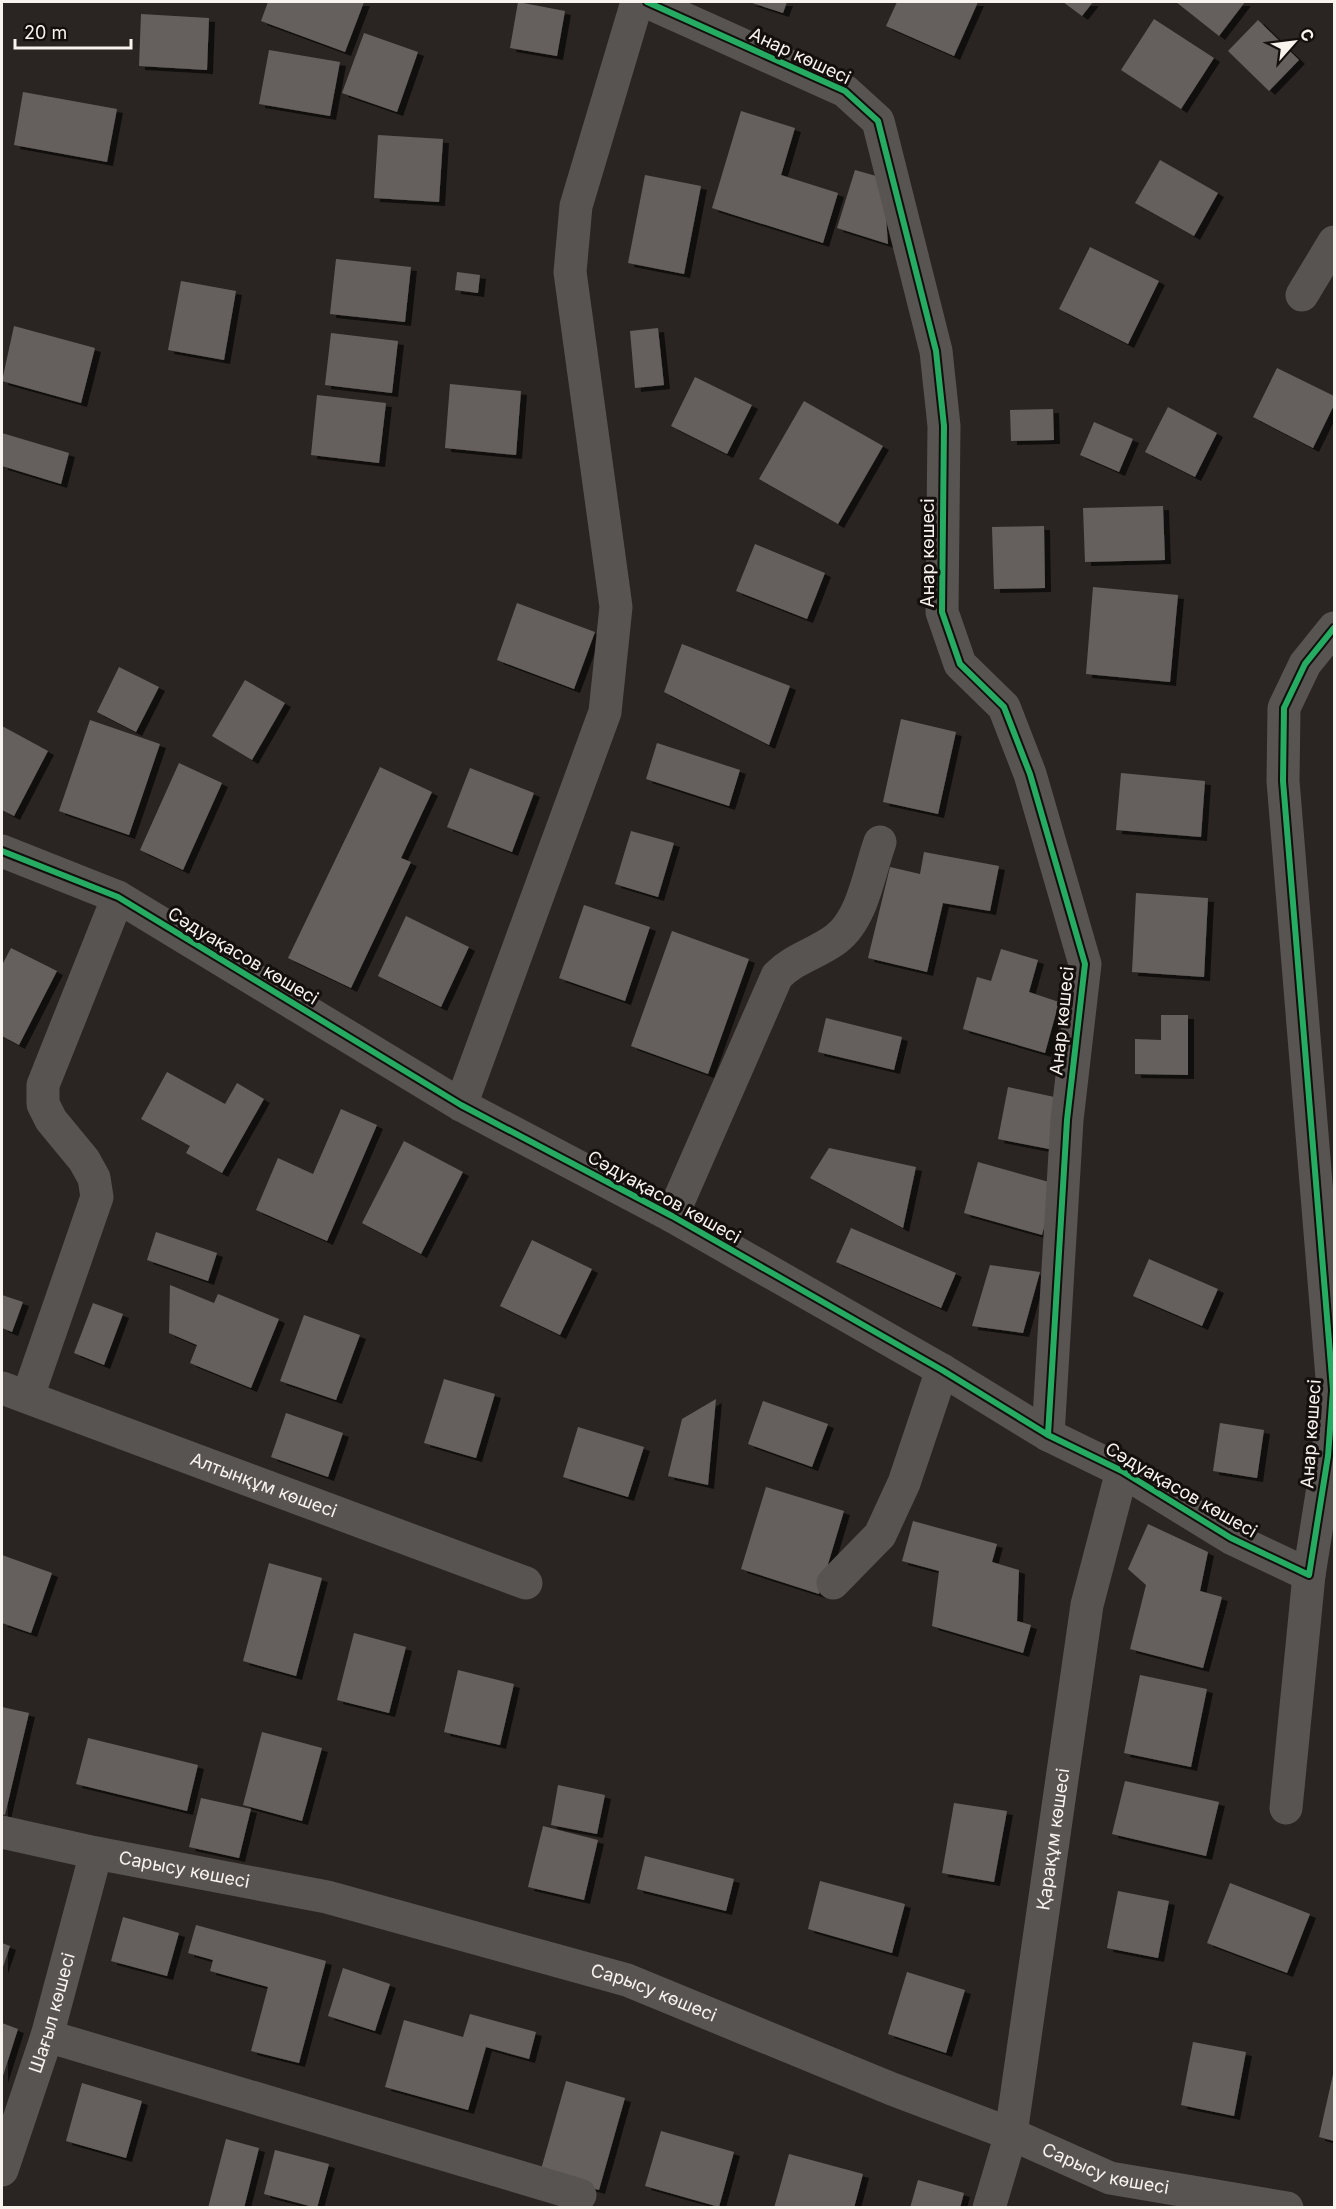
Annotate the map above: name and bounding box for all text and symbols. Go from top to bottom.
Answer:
scale bar [15,12,130,50]
north arrow [1264,12,1324,72]
text: 20 m [24,22,67,43]
street label: Анар көшесі [746,23,854,88]
text: С [1296,25,1319,45]
street label: Анар көшесі [917,498,938,608]
street label: Сәдуақасов көшесі [164,902,322,1009]
street label: Анар көшесі [1045,965,1078,1076]
street label: Сәдуақасов көшесі [584,1146,744,1247]
street label: Анар көшесі [1296,1379,1325,1489]
street label: Сәдуақасов көшесі [1102,1438,1261,1542]
street label: Алтынқұм көшесі [188,1448,340,1522]
street label: Қарақұм көшесі [1032,1767,1073,1912]
street label: Сарысу көшесі [117,1847,251,1892]
street label: Шағыл көшесі [24,1950,79,2076]
street label: Сарысу көшесі [589,1959,720,2026]
street label: Сарысу көшесі [1039,2138,1171,2198]

